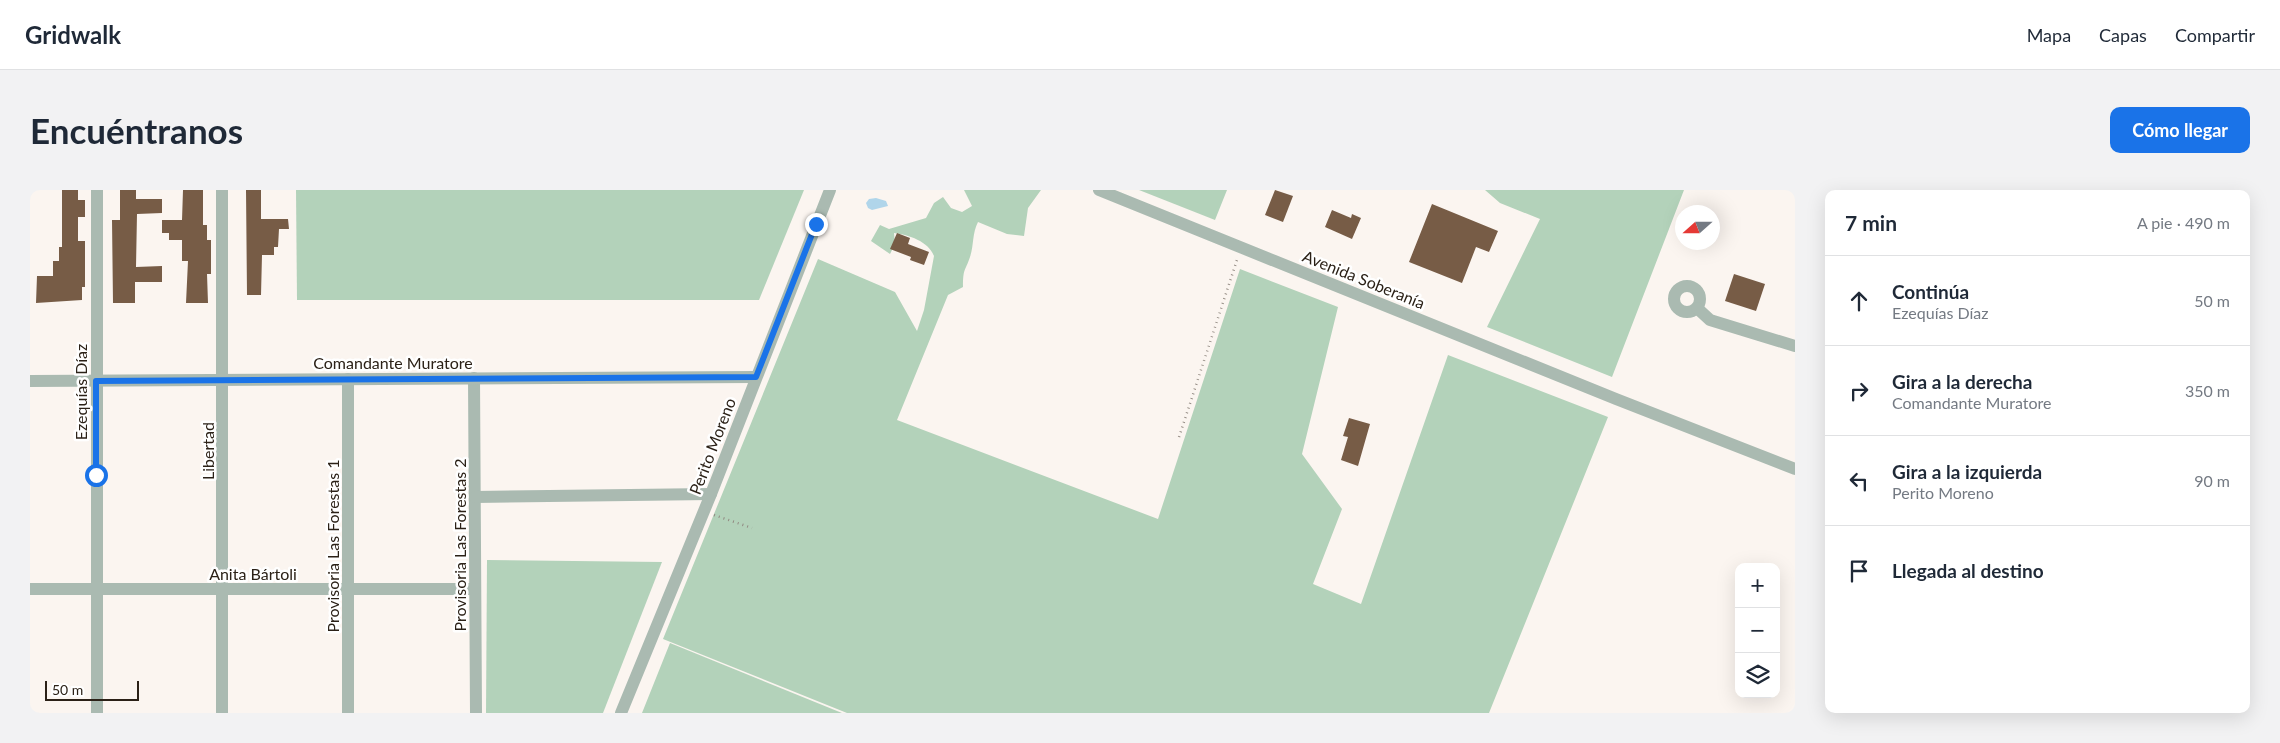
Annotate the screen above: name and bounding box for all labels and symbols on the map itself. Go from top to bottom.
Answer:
north arrow [1675,205,1720,250]
route end [805,213,828,236]
street label: Avenida Soberanía [1300,246,1428,312]
street label: Ezequías Díaz [71,344,90,440]
street label: Comandante Muratore [313,353,473,372]
street label: Perito Moreno [685,395,739,497]
street label: Libertad [198,422,217,480]
street label: Provisoria Las Forestas 2 [450,458,469,632]
street label: Provisoria Las Forestas 1 [323,459,342,633]
route start [85,464,108,487]
street label: Anita Bártoli [209,564,297,583]
scale bar [45,678,139,701]

